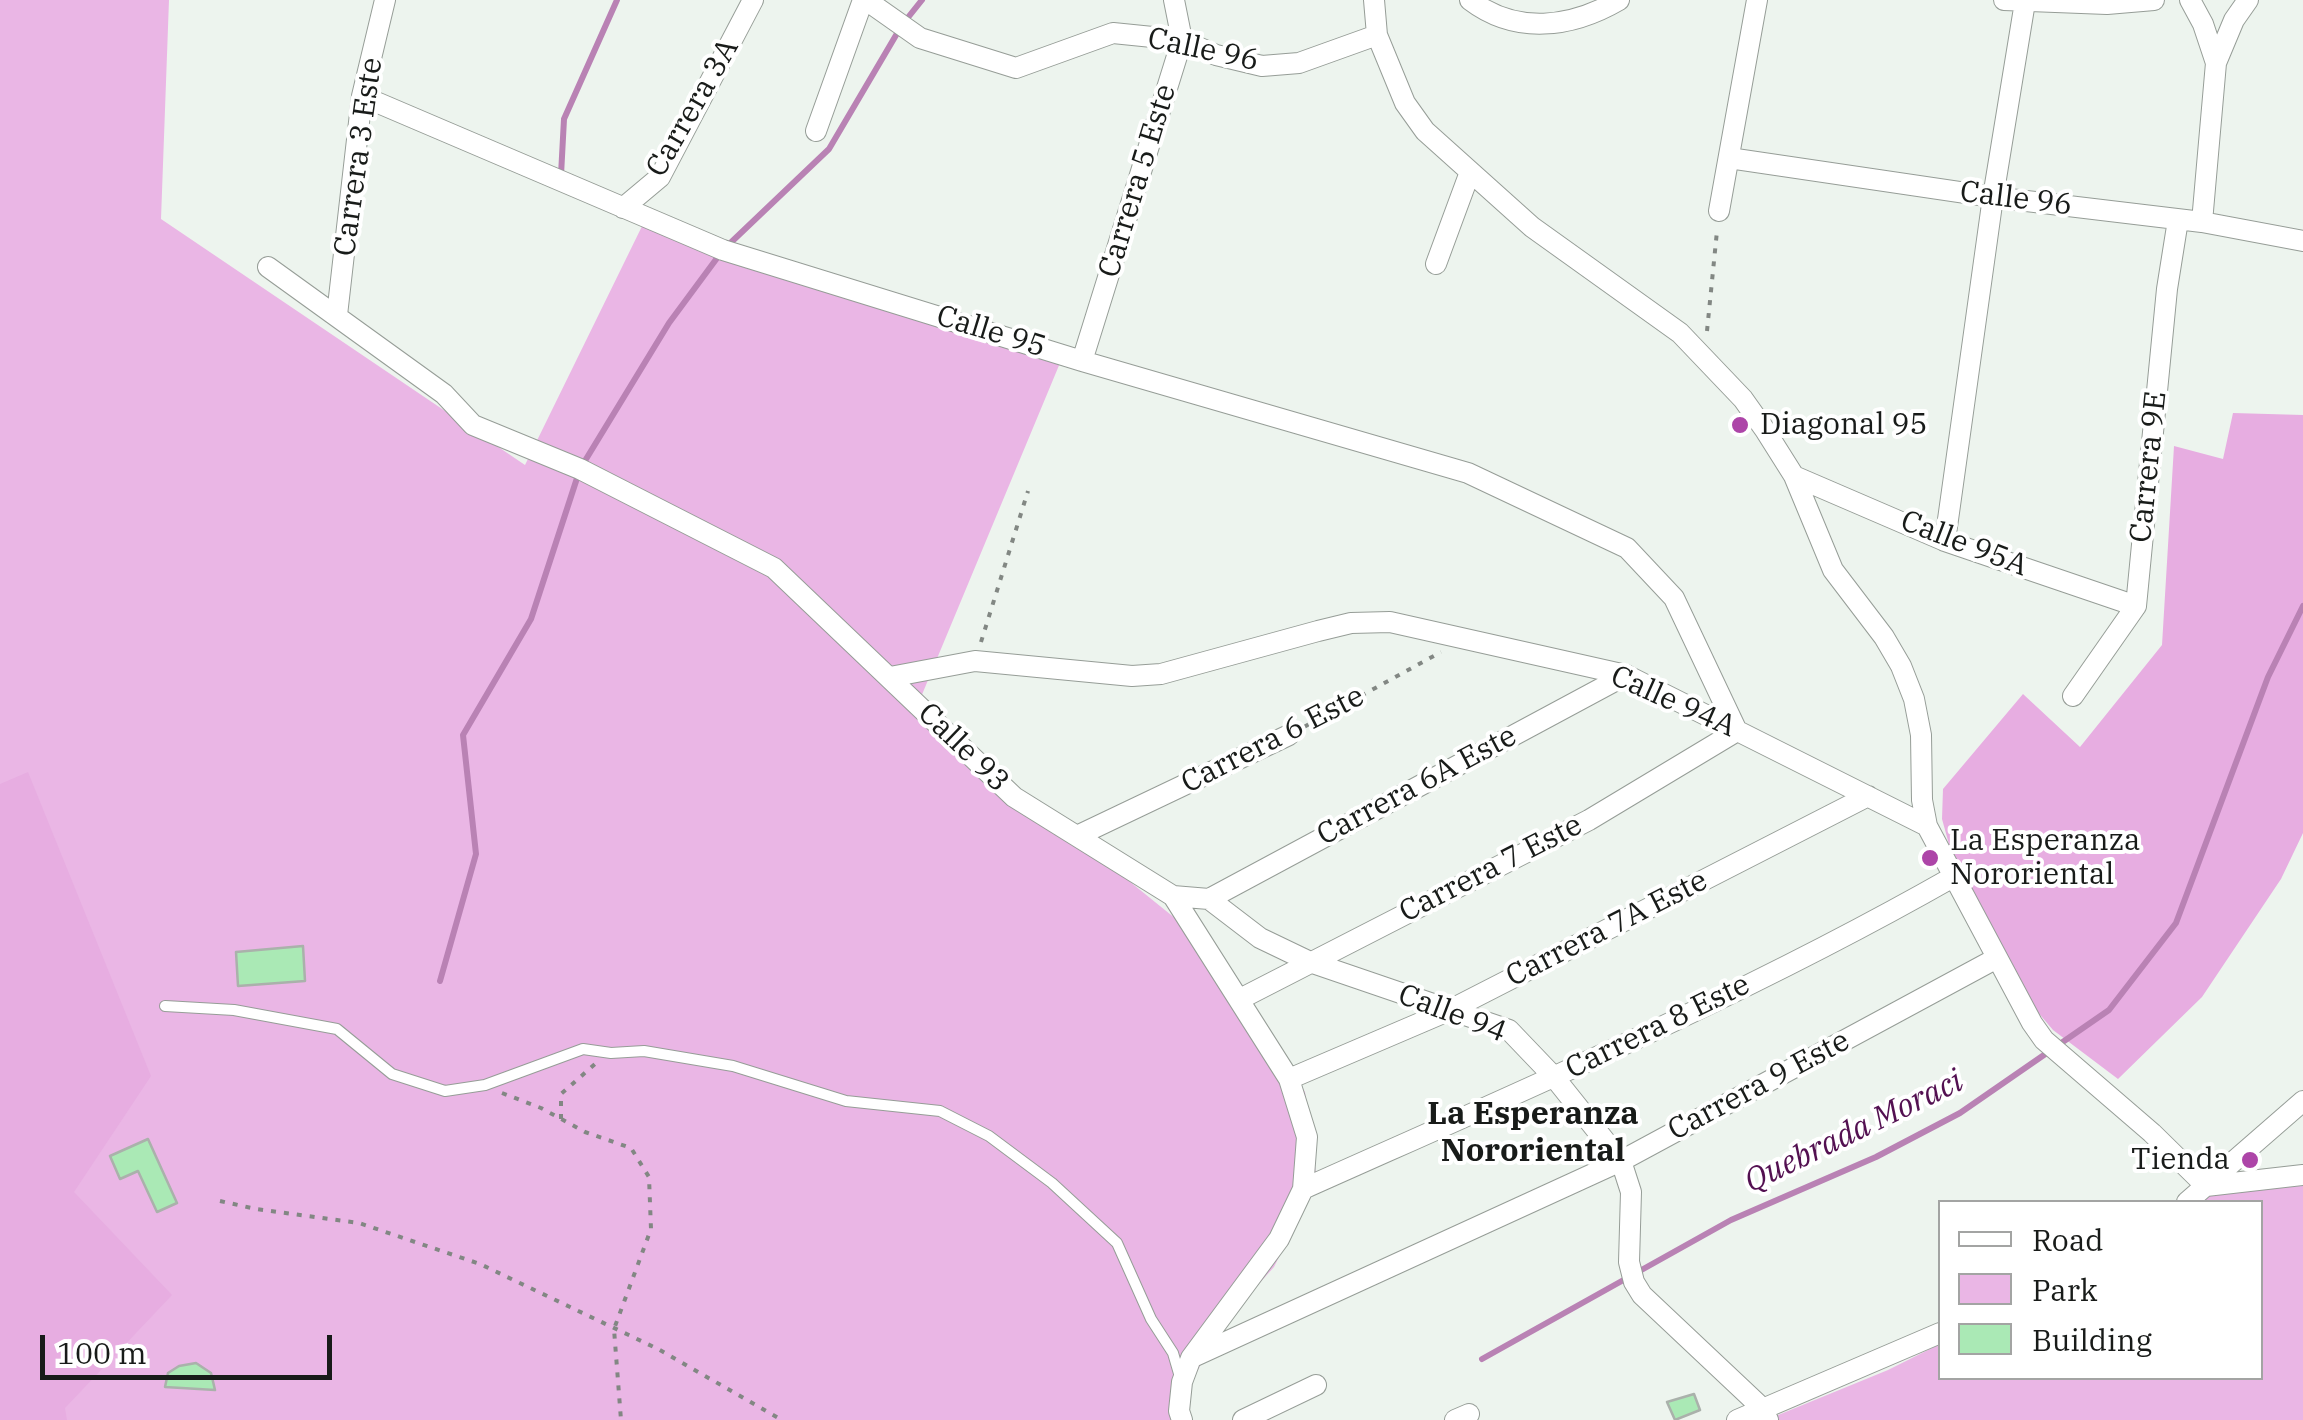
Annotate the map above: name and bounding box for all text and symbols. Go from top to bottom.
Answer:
street label: Calle 96 [1144,21,1262,79]
street label: Carrera 3A [639,33,747,183]
street label: Carrera 3 Este [327,55,391,259]
street label: Carrera 5 Este [1092,80,1184,282]
street label: Calle 96 [1958,174,2074,224]
street label: Calle 95 [932,298,1050,366]
street label: Carrera 9E [2123,390,2175,544]
place label: Diagonal 95 [1760,407,1927,443]
marker: Diagonal 95 [1729,414,1751,436]
street label: Calle 95A [1895,503,2033,585]
street label: Calle 94A [1605,658,1741,746]
street label: Carrera 6 Este [1176,679,1370,801]
street label: Calle 93 [910,696,1016,800]
street label: Carrera 6A Este [1311,718,1523,854]
street label: Carrera 7 Este [1394,808,1588,930]
place label: La Esperanza Nororiental [1950,823,2140,894]
marker: La Esperanza Nororiental [1919,847,1941,869]
street label: Carrera 7A Este [1501,863,1713,995]
street label: Carrera 8 Este [1560,967,1756,1087]
street label: Calle 94 [1393,977,1511,1051]
street label: Carrera 9 Este [1662,1023,1856,1149]
water label: Quebrada Moraci [1738,1063,1970,1201]
district label: La Esperanza Nororiental [1427,1096,1639,1171]
place label: Tienda [2131,1142,2230,1178]
marker: Tienda [2239,1149,2261,1171]
legend [1938,1200,2263,1380]
text: Road [2032,1220,2104,1259]
text: Park [2032,1270,2098,1309]
scale bar [45,1315,338,1377]
text: Building [2032,1320,2152,1359]
text: 100 m [57,1333,147,1372]

